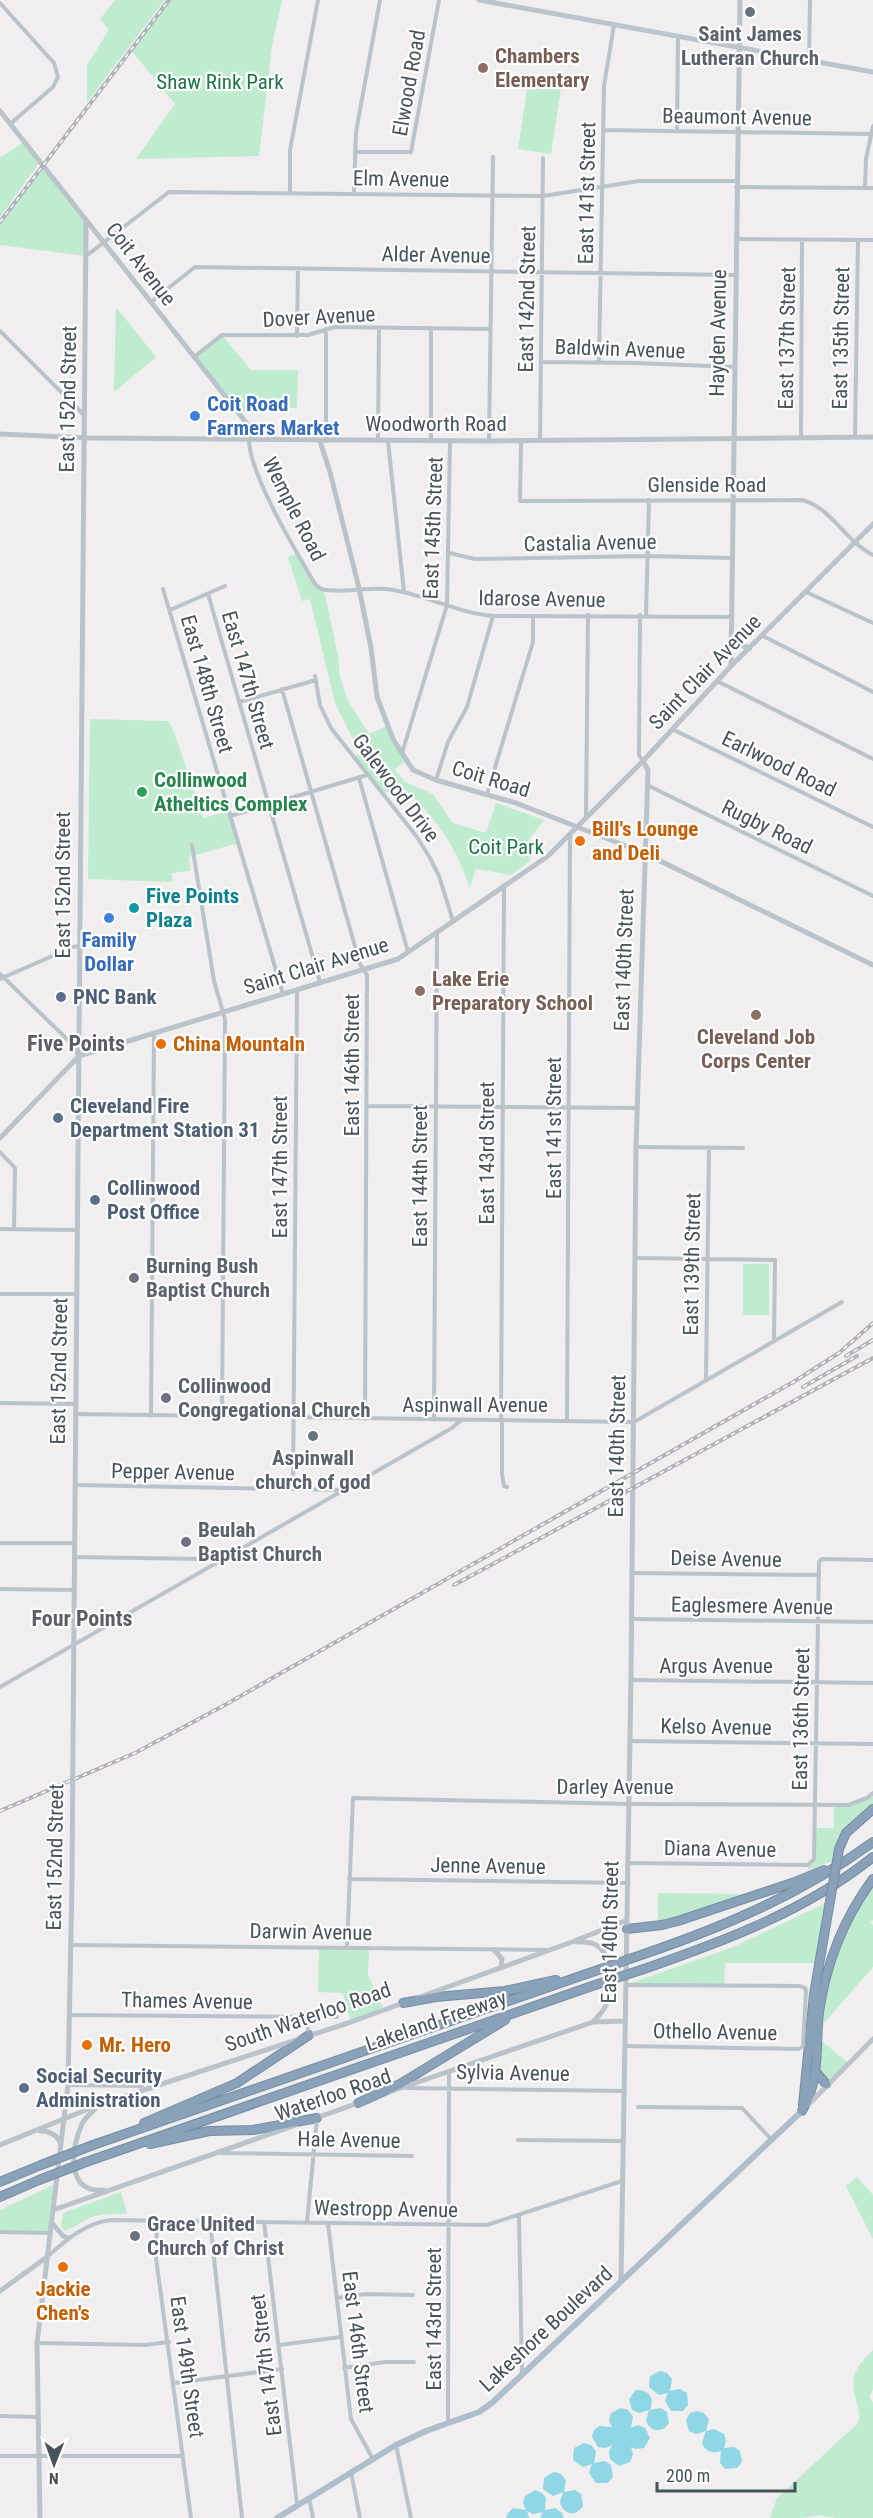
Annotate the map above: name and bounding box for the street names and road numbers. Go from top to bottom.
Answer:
street label: Elwood Road [388,28,430,138]
street label: Beaumont Avenue [662,104,812,130]
street label: East 141st Street [574,122,600,264]
street label: Elm Avenue [353,166,450,192]
street label: Coit Avenue [101,218,181,310]
street label: East 142nd Street [514,225,540,373]
street label: Alder Avenue [381,242,491,268]
street label: East 137th Street [774,267,800,409]
street label: East 135th Street [828,267,854,409]
street label: Hayden Avenue [705,269,731,397]
street label: Dover Avenue [262,302,376,332]
street label: East 152nd Street [55,325,81,473]
street label: Baldwin Avenue [554,335,686,363]
street label: Woodworth Road [365,412,507,436]
street label: Wemple Road [258,453,330,565]
street label: East 145th Street [419,456,447,600]
street label: Glenside Road [648,473,766,497]
street label: Castalia Avenue [523,530,657,556]
street label: Idarose Avenue [478,586,606,612]
street label: East 147th Street [217,608,279,752]
street label: Saint Clair Avenue [644,610,766,734]
street label: East 148th Street [176,612,238,756]
street label: Earlwood Road [718,726,840,802]
street label: Galewood Drive [348,729,444,847]
street label: Coit Road [449,756,533,802]
street label: Rugby Road [718,795,816,859]
street label: East 152nd Street [51,812,75,958]
street label: East 140th Street [610,888,638,1032]
street label: Saint Clair Avenue [241,933,391,999]
street label: East 146th Street [340,994,364,1136]
street label: East 141st Street [542,1057,566,1199]
street label: East 143rd Street [475,1082,499,1224]
street label: East 147th Street [268,1096,292,1238]
street label: East 144th Street [408,1105,432,1247]
street label: East 139th Street [679,1193,705,1335]
street label: East 152nd Street [46,1297,72,1445]
street label: East 140th Street [604,1375,630,1517]
street label: Aspinwall Avenue [402,1393,548,1417]
street label: Pepper Avenue [111,1459,235,1485]
street label: Deise Avenue [670,1546,782,1572]
street label: Eaglesmere Avenue [671,1593,833,1619]
street label: East 136th Street [788,1648,814,1790]
street label: Argus Avenue [659,1654,773,1678]
street label: Kelso Avenue [660,1714,772,1740]
street label: Darley Avenue [557,1775,674,1799]
street label: East 152nd Street [42,1783,68,1931]
street label: Diana Avenue [664,1836,777,1862]
street label: Jenne Avenue [430,1853,546,1879]
street label: East 140th Street [597,1861,623,2003]
street label: Darwin Avenue [250,1919,373,1945]
street label: South Waterloo Road [222,1977,394,2057]
street label: Lakeland Freeway [362,1986,510,2056]
street label: Thames Avenue [121,1988,253,2014]
street label: Othello Avenue [653,2019,777,2045]
street label: Sylvia Avenue [456,2060,570,2086]
street label: Waterloo Road [272,2064,394,2126]
street label: Hale Avenue [297,2127,401,2153]
street label: Westropp Avenue [314,2196,458,2222]
street label: East 143rd Street [422,2248,446,2390]
street label: Lakeshore Boulevard [475,2261,617,2397]
street label: East 146th Street [337,2270,379,2414]
street label: East 147th Street [245,2293,287,2437]
street label: East 149th Street [165,2295,209,2439]

